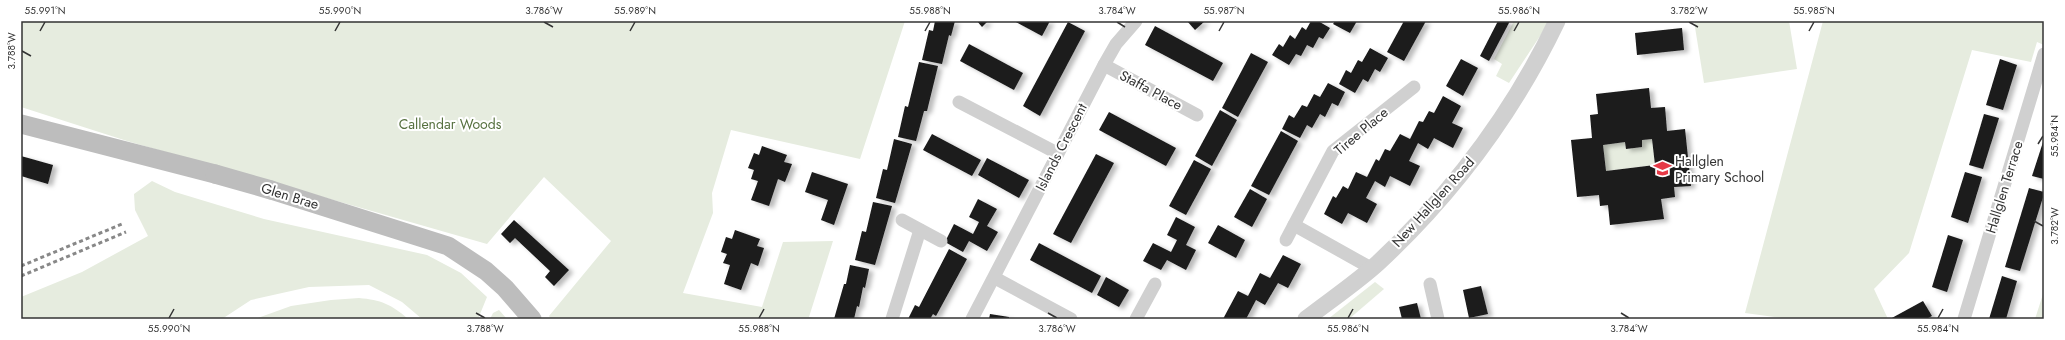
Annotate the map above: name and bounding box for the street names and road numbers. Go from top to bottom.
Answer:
street label: Staffa Place [1116,65,1186,115]
street label: Islands Crescent [1030,99,1092,194]
street label: Tiree Place [1330,102,1392,160]
street label: Hallglen Terrace [1980,138,2028,236]
street label: New Hallglen Road [1387,153,1479,251]
street label: Glen Brae [259,178,321,214]

